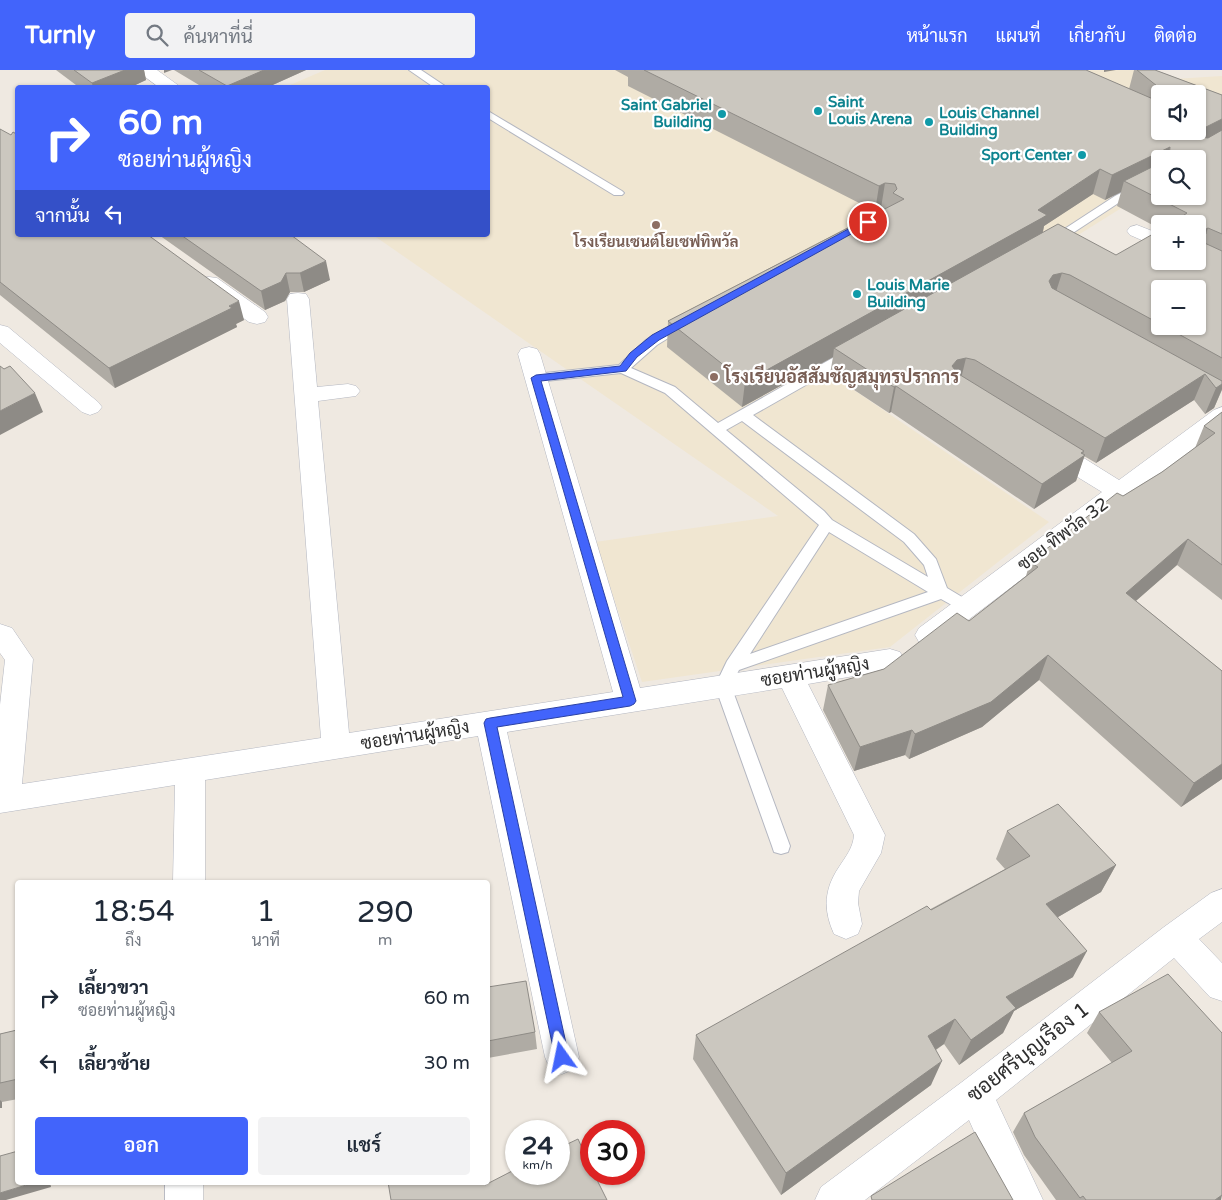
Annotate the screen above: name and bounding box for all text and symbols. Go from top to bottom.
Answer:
search box [125,13,475,58]
text: Turnly [25,21,95,50]
icon: search [143,21,171,49]
text: หน้าแรก [906,25,968,47]
text: แผนที่ [996,25,1040,47]
text: เกี่ยวกับ [1068,25,1126,47]
text: ติดต่อ [1154,25,1197,47]
text: ค้นหาที่นี่ [183,26,253,48]
map controls [1151,85,1206,335]
button: sound [1151,85,1206,140]
place label: Saint Louis Arena [828,93,912,128]
place label: Saint Gabriel Building [621,96,712,132]
text: 60 m [118,102,203,144]
place label: Louis Channel Building [939,104,1039,140]
icon: right [35,105,100,170]
marker: Saint Louis Arena [812,105,824,117]
marker: Saint Gabriel Building [716,108,728,120]
marker: Louis Channel Building [923,116,935,128]
place label: Sport Center [981,146,1072,165]
text: ซอยท่านผู้หญิง [118,147,252,173]
marker: Sport Center [1076,149,1088,161]
button: search [1151,150,1206,205]
icon: left [100,200,128,228]
pin [847,201,889,243]
text: จากนั้น [35,205,90,227]
icon: arrive [854,208,882,236]
button: + [1151,215,1206,270]
marker: โรงเรียนเซนต์โยเซฟทิพวัล [650,219,662,231]
place label: โรงเรียนเซนต์โยเซฟทิพวัล [572,231,739,251]
place label: Louis Marie Building [867,276,950,312]
button: − [1151,280,1206,335]
marker: Louis Marie Building [851,288,863,300]
place label: โรงเรียนอัสสัมชัญสมุทรปราการ [723,364,959,391]
marker: โรงเรียนอัสสัมชัญสมุทรปราการ [708,371,720,383]
street label: ซอย ทิพวัล 32 [1013,493,1113,575]
street label: ซอยท่านผู้หญิง [759,652,871,693]
street label: ซอยท่านผู้หญิง [359,715,471,756]
text: 18:54 [92,893,175,930]
text: 1 [256,893,275,930]
text: 290 [357,894,413,931]
text: m [378,930,392,950]
text: ถึง [125,931,142,951]
text: นาที [252,931,280,951]
text: เลี้ยวขวา [78,977,149,999]
icon: right [35,984,63,1012]
text: 60 m [424,987,470,1009]
street label: ซอยศรีบุญเรือง 1 [961,995,1095,1109]
text: ซอยท่านผู้หญิง [78,1001,176,1021]
position arrow [535,1030,587,1082]
icon: left [35,1049,63,1077]
text: 30 m [424,1052,470,1074]
text: เลี้ยวซ้าย [78,1053,150,1075]
button: ออก [35,1117,248,1175]
button: แชร์ [258,1117,470,1175]
speed limit sign: 30 [580,1120,645,1185]
text: 24 [522,1131,553,1161]
text: km/h [522,1158,553,1172]

